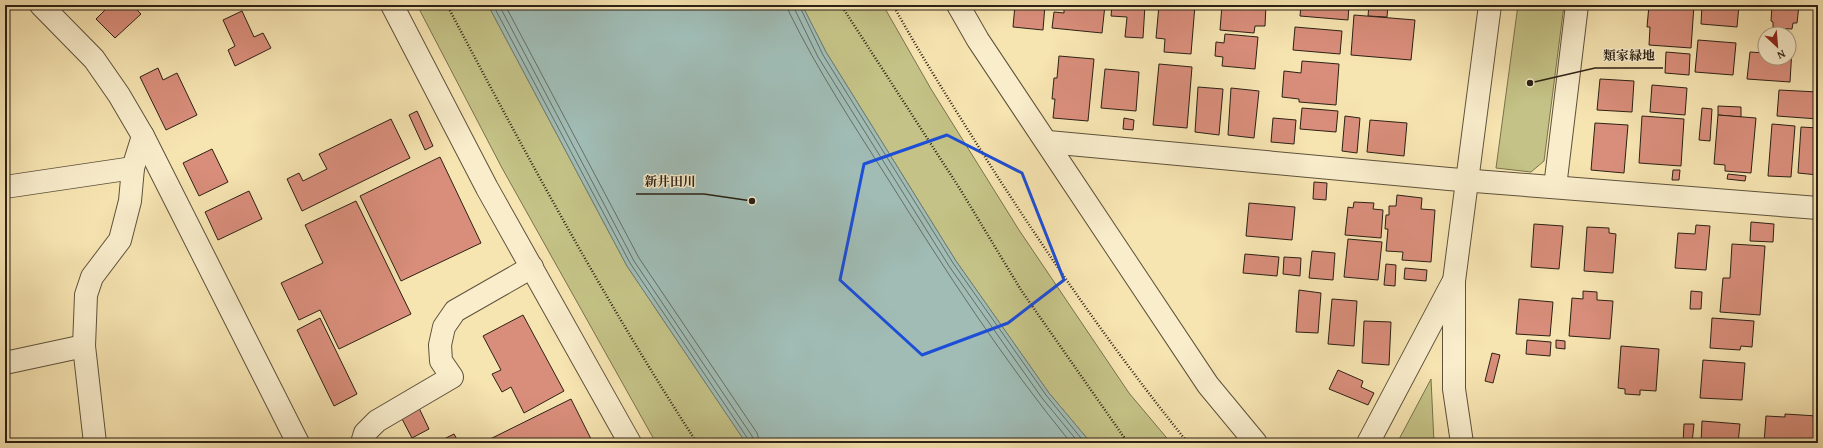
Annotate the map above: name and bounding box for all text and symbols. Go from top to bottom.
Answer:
north arrow [1757,26,1797,66]
callout: 類家緑地 [1595,43,1663,68]
text: 類家緑地 [1603,46,1655,65]
text: N [1774,46,1788,64]
callout: 新井田川 [636,169,704,194]
text: 新井田川 [644,172,696,191]

